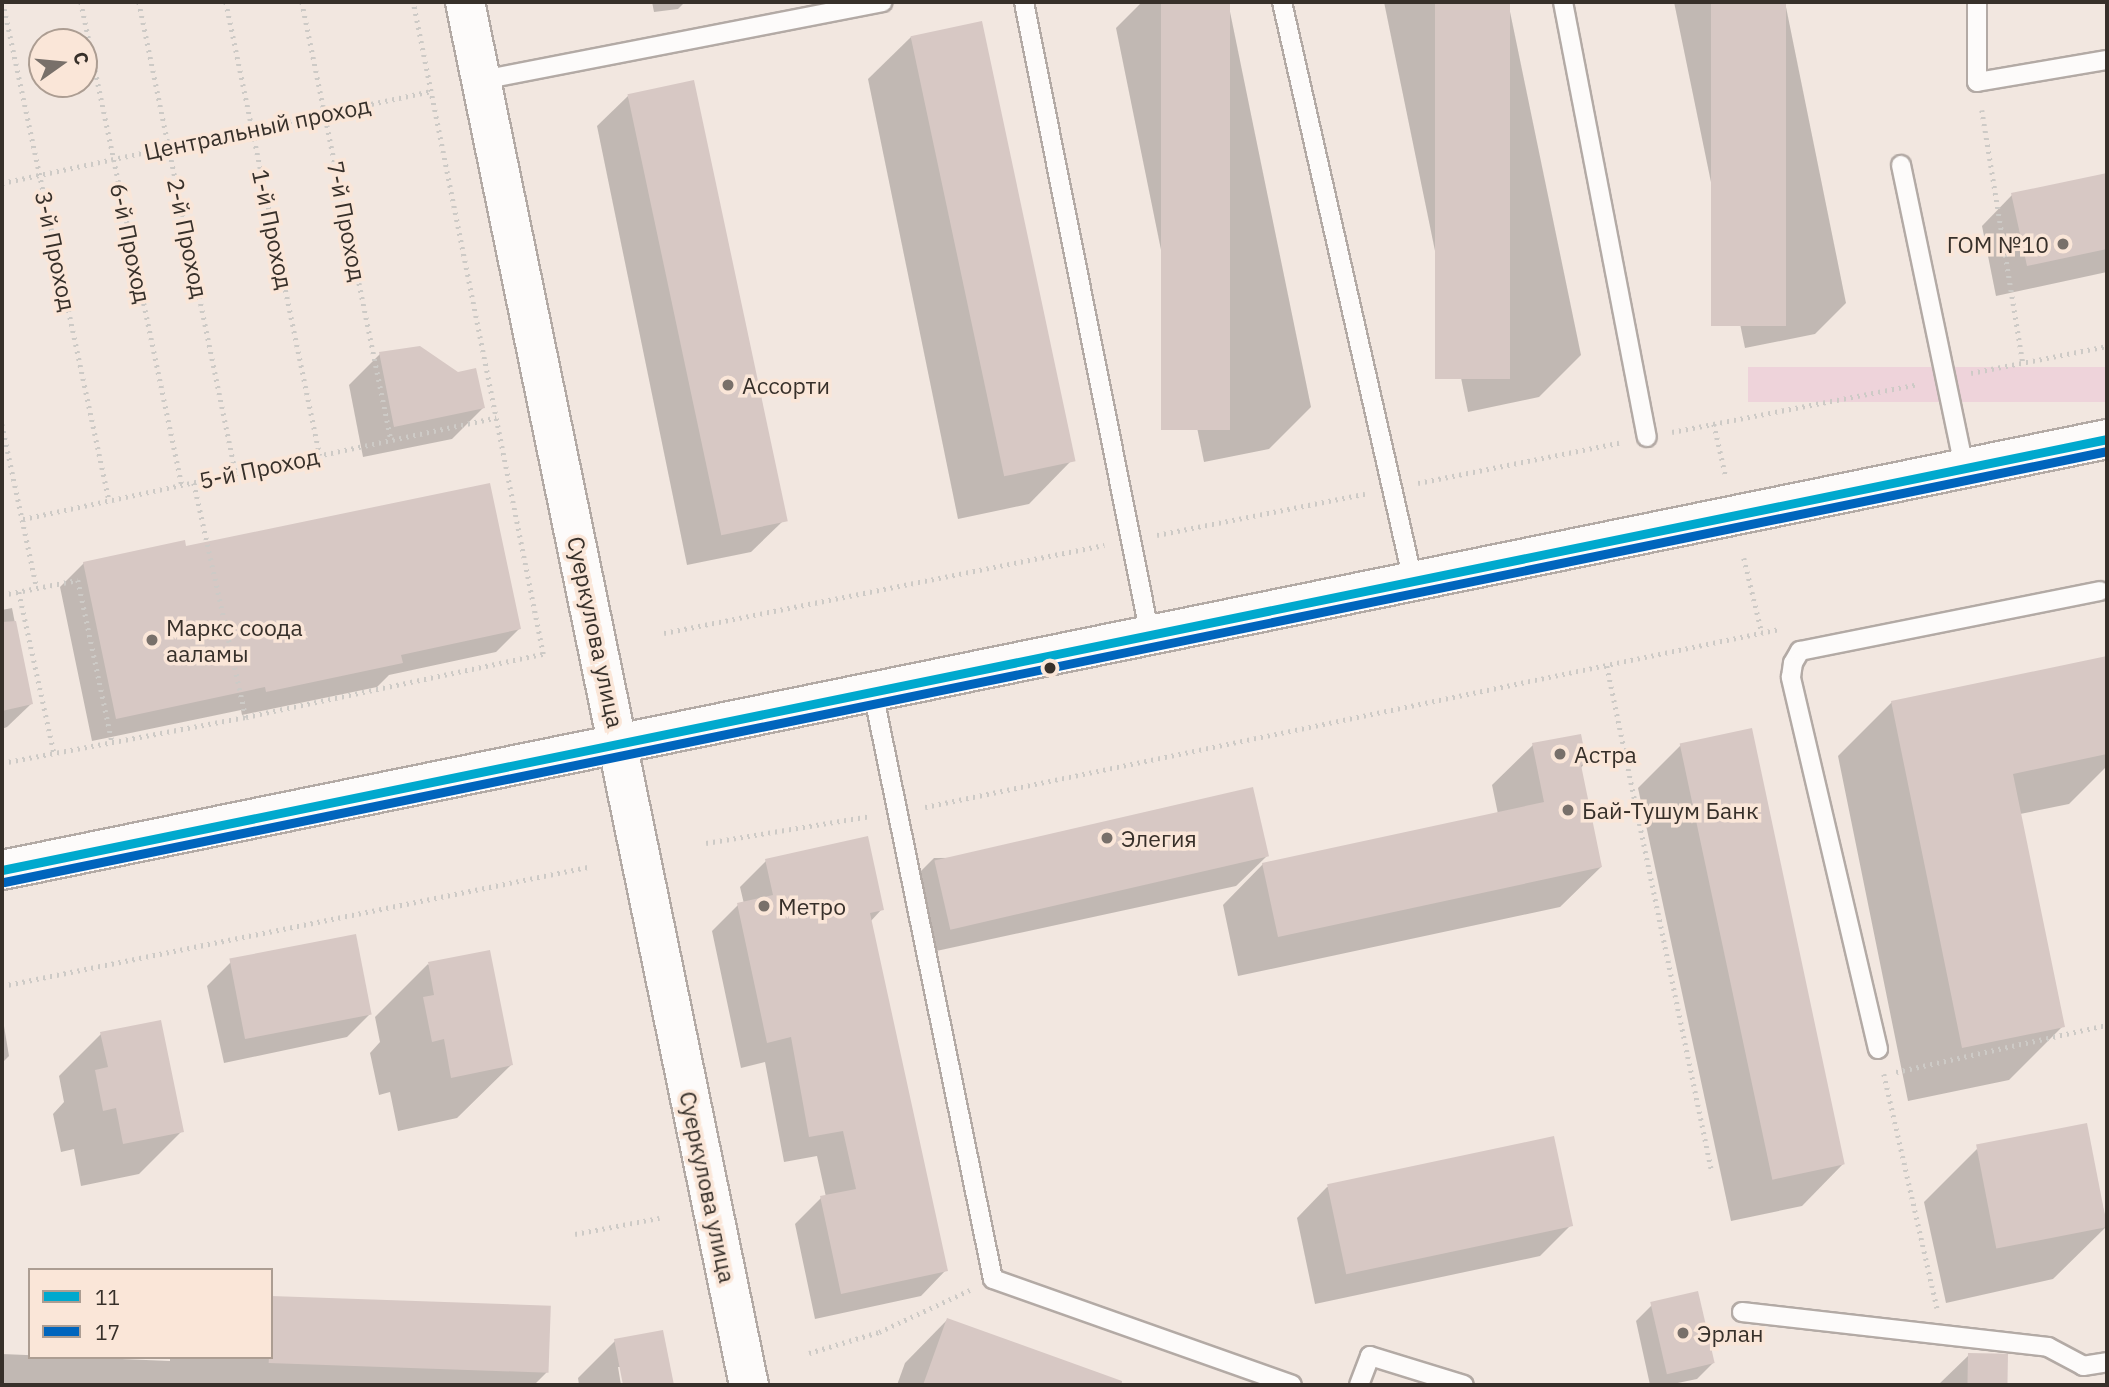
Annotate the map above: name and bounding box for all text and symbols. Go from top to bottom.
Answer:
north arrow [28,28,98,98]
text: С [68,49,95,67]
street label: Центральный проход [141,91,373,165]
street label: 7-й Проход [322,159,372,283]
street label: 1-й Проход [247,167,299,291]
street label: 2-й Проход [162,176,214,300]
street label: 6-й Проход [105,181,157,305]
street label: 3-й Проход [30,189,82,313]
place label: ГОМ №10 [1947,230,2049,258]
marker: ГОМ №10 [2055,236,2071,252]
place label: Ассорти [742,371,830,399]
marker: Ассорти [720,377,736,393]
street label: 5-й Проход [197,442,321,494]
street label: Суеркулова улица [562,534,630,730]
place label: Маркс соода ааламы [166,613,303,667]
marker: Маркс соода ааламы [144,632,160,648]
unlabelled marker [1043,661,1057,675]
place label: Астра [1574,740,1637,768]
marker: Астра [1552,746,1568,762]
place label: Бай-Тушум Банк [1582,796,1759,824]
marker: Бай-Тушум Банк [1560,802,1576,818]
place label: Элегия [1121,824,1197,852]
marker: Элегия [1099,830,1115,846]
place label: Метро [778,892,846,920]
marker: Метро [756,898,772,914]
street label: Суеркулова улица [674,1089,742,1285]
legend [28,1268,273,1359]
text: 11 [95,1283,120,1311]
text: 17 [95,1318,120,1346]
place label: Эрлан [1697,1319,1764,1347]
marker: Эрлан [1675,1325,1691,1341]

